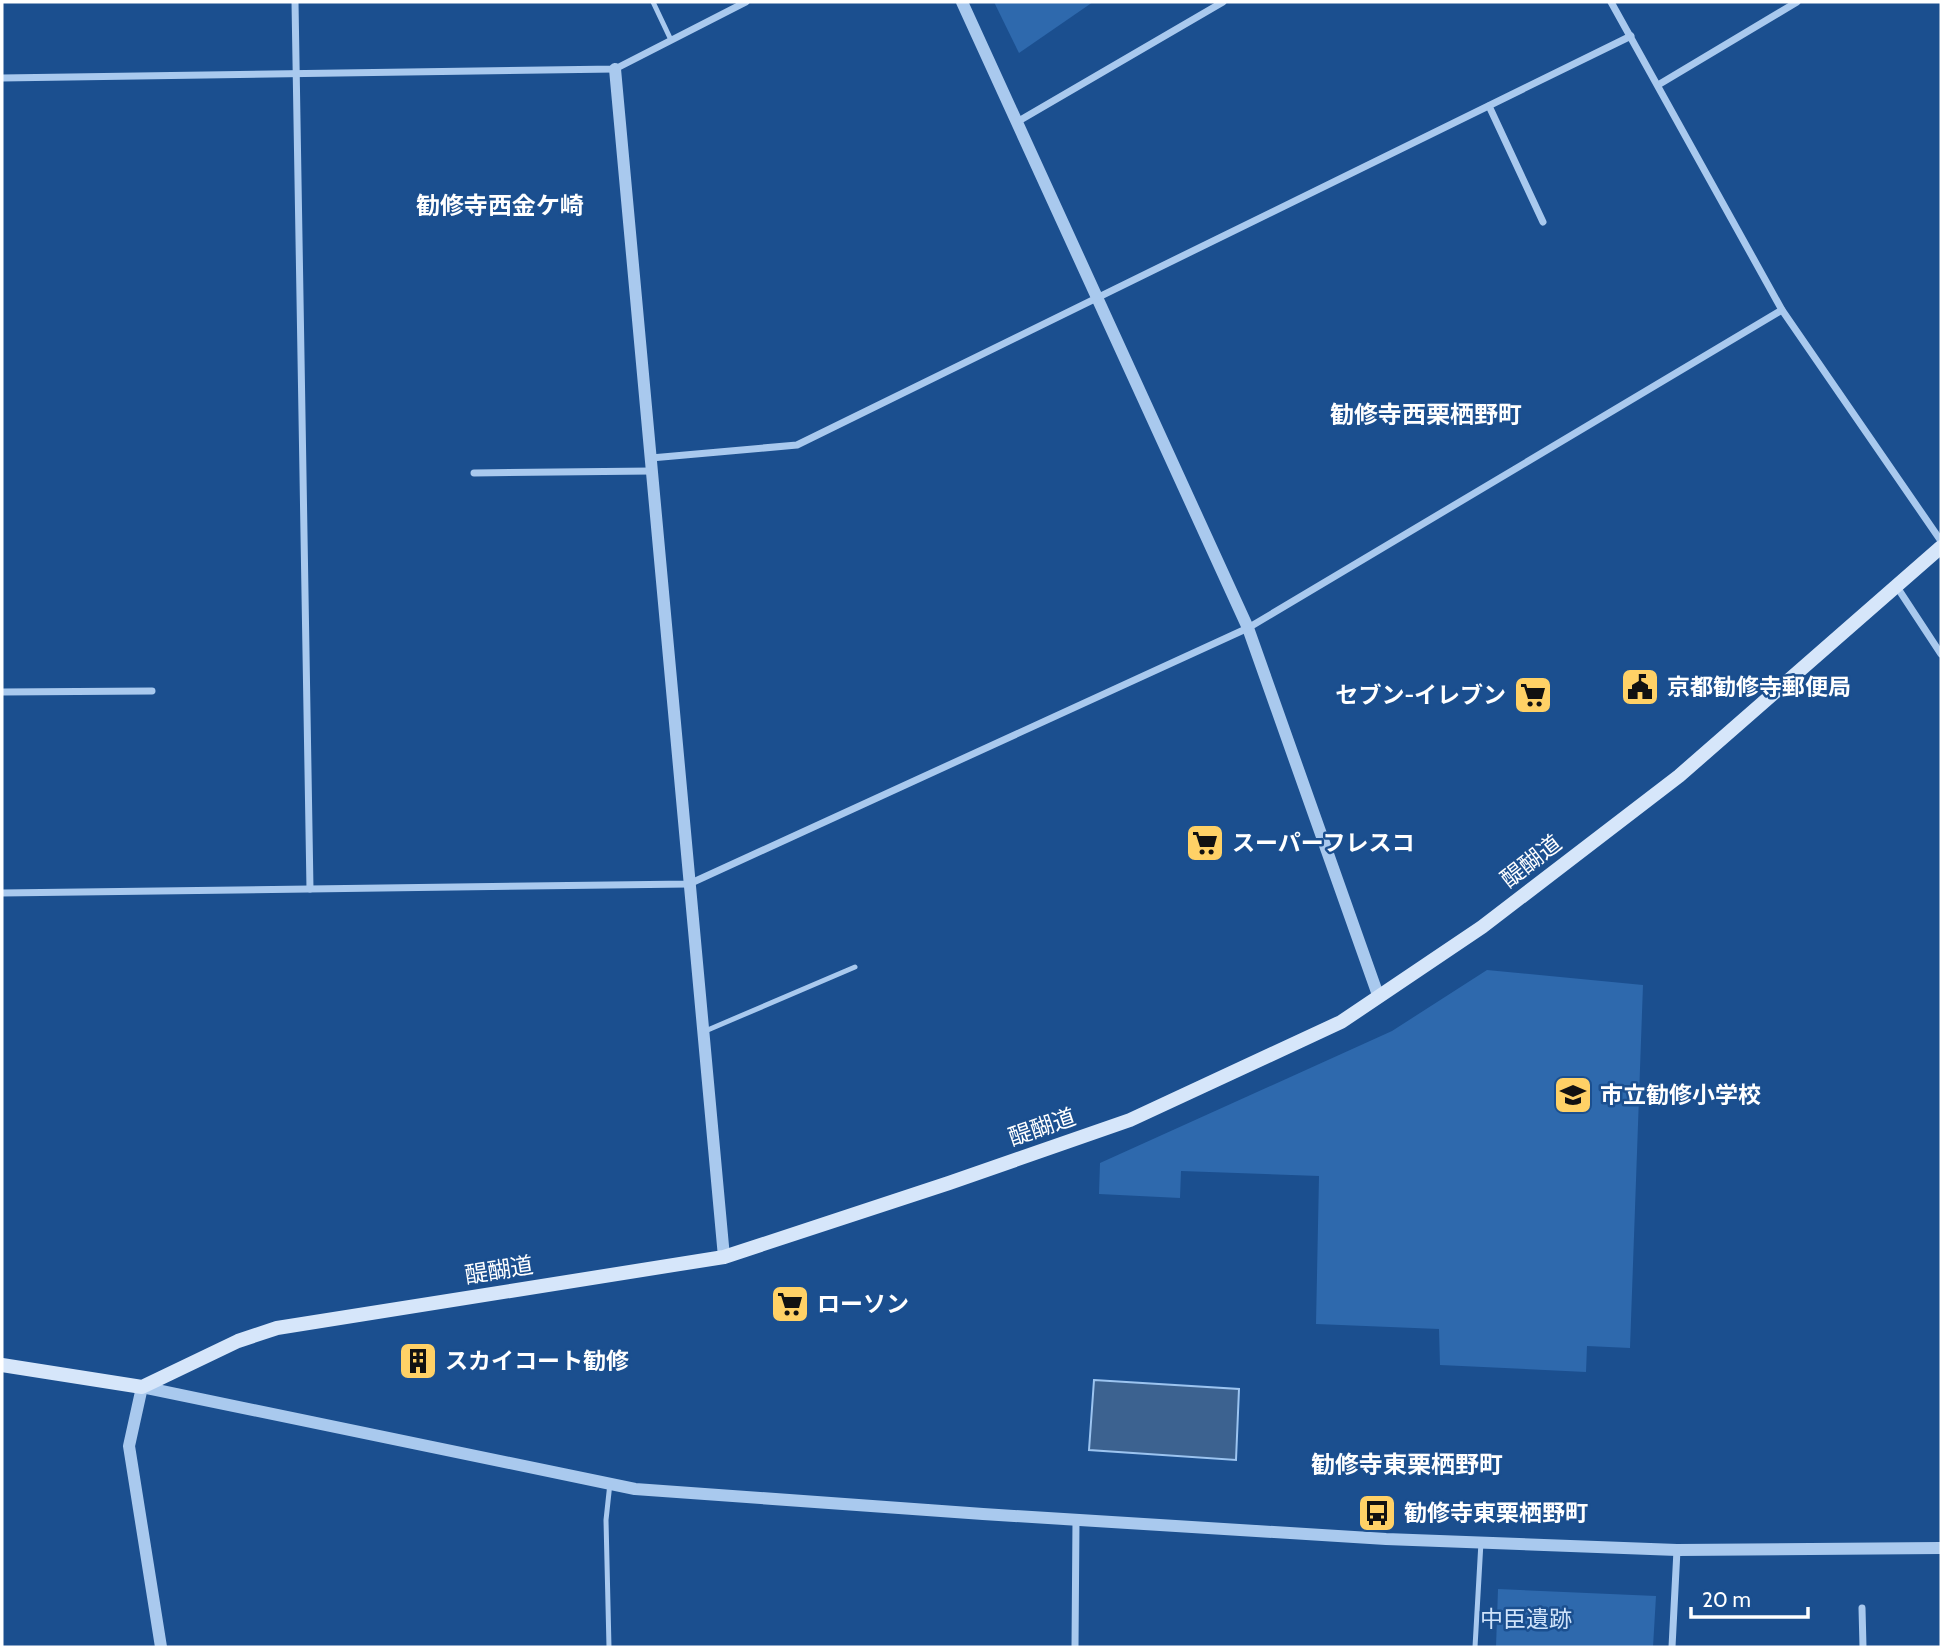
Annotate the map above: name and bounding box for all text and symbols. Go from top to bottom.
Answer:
district label: 勧修寺西金ケ崎 [416,191,584,220]
district label: 勧修寺西栗栖野町 [1330,400,1522,429]
public building icon: 京都勧修寺郵便局 [1619,666,1661,708]
place label: 京都勧修寺郵便局 [1667,673,1851,701]
supermarket icon: セブン-イレブン [1512,674,1554,716]
place label: セブン-イレブン [1335,681,1506,709]
supermarket icon: スーパーフレスコ [1184,822,1226,864]
place label: スーパーフレスコ [1232,829,1414,857]
street label: 醍醐道 [1495,829,1567,893]
school or university icon: 市立勧修小学校 [1552,1074,1594,1116]
place label: 市立勧修小学校 [1600,1081,1761,1109]
street label: 醍醐道 [1005,1103,1079,1151]
street label: 醍醐道 [463,1251,535,1289]
supermarket icon: ローソン [769,1283,811,1325]
place label: ローソン [817,1290,909,1318]
building icon: スカイコート勧修 [397,1340,439,1382]
place label: スカイコート勧修 [445,1347,629,1375]
district label: 勧修寺東栗栖野町 [1311,1450,1503,1479]
bus stop icon: 勧修寺東栗栖野町 [1356,1492,1398,1534]
place label: 勧修寺東栗栖野町 [1404,1499,1588,1527]
scale bar [1691,1576,1808,1620]
text: 20 m [1702,1587,1751,1612]
park label: 中臣遺跡 [1480,1605,1572,1633]

